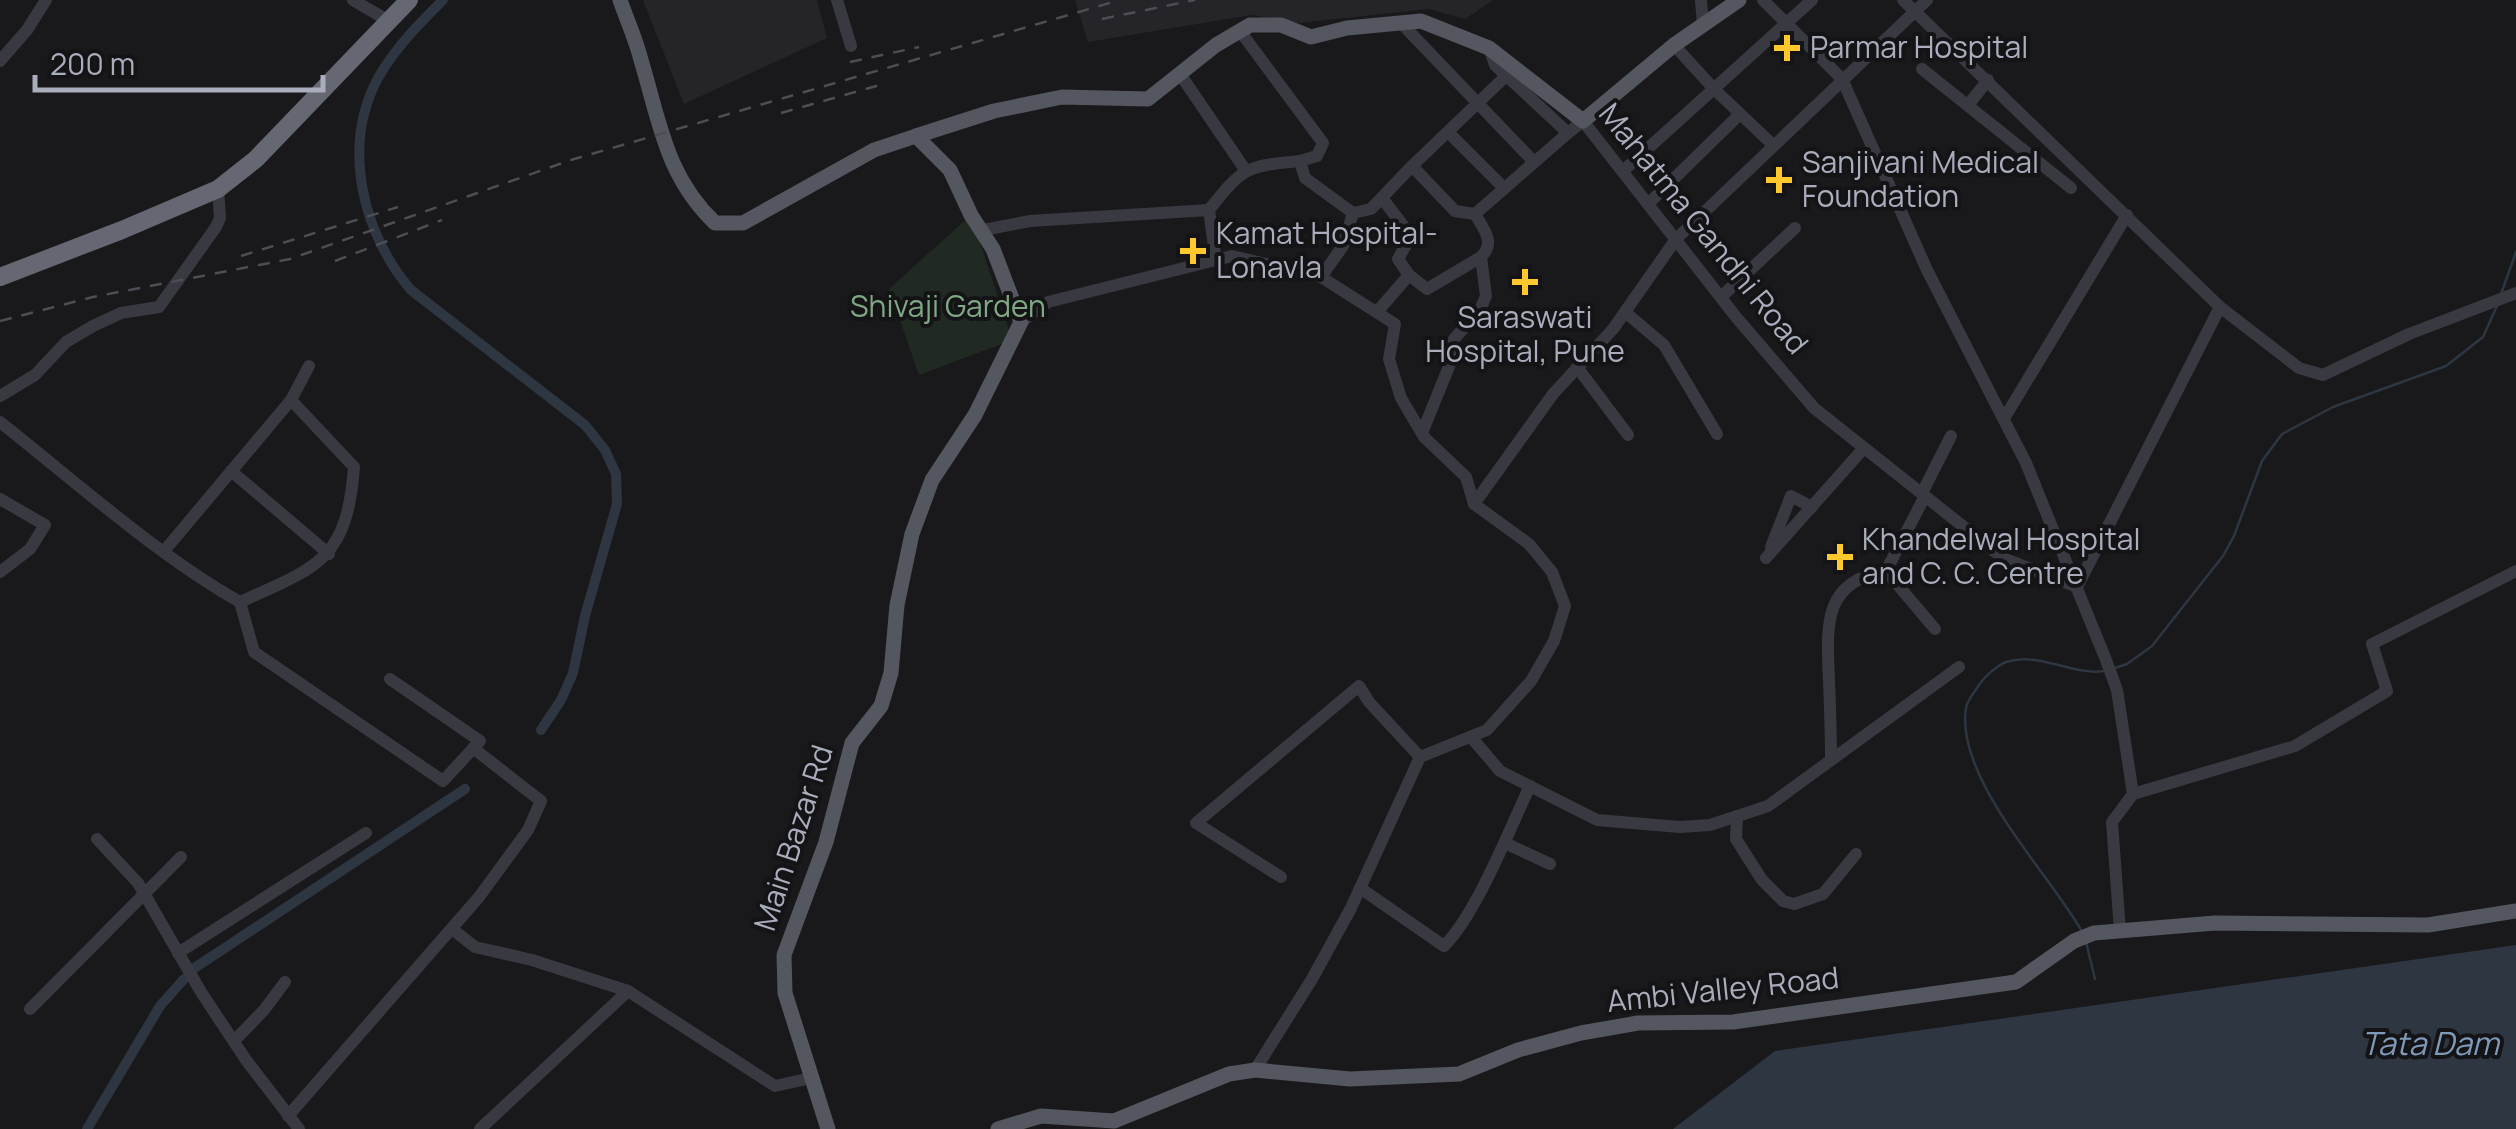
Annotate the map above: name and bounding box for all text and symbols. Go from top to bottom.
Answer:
place label: Parmar Hospital [1810,26,2028,67]
scale bar [35,30,322,92]
marker: Parmar Hospital [1774,35,1800,61]
text: 200 m [50,43,135,84]
street label: Mahatma Gandhi Road [1590,94,1818,362]
place label: Sanjivani Medical Foundation [1802,141,2039,216]
marker: Sanjivani Medical Foundation [1766,167,1792,193]
place label: Kamat Hospital- Lonavla [1216,212,1438,287]
marker: Kamat Hospital- Lonavla [1180,238,1206,264]
marker: Saraswati Hospital, Pune [1512,269,1538,295]
park label: Shivaji Garden [850,285,1046,326]
place label: Saraswati Hospital, Pune [1425,296,1625,371]
place label: Khandelwal Hospital and C. C. Centre [1862,518,2140,593]
marker: Khandelwal Hospital and C. C. Centre [1827,544,1853,570]
street label: Main Bazar Rd [743,739,842,936]
street label: Ambi Valley Road [1605,956,1841,1021]
water label: Tata Dam [2361,1021,2501,1065]

